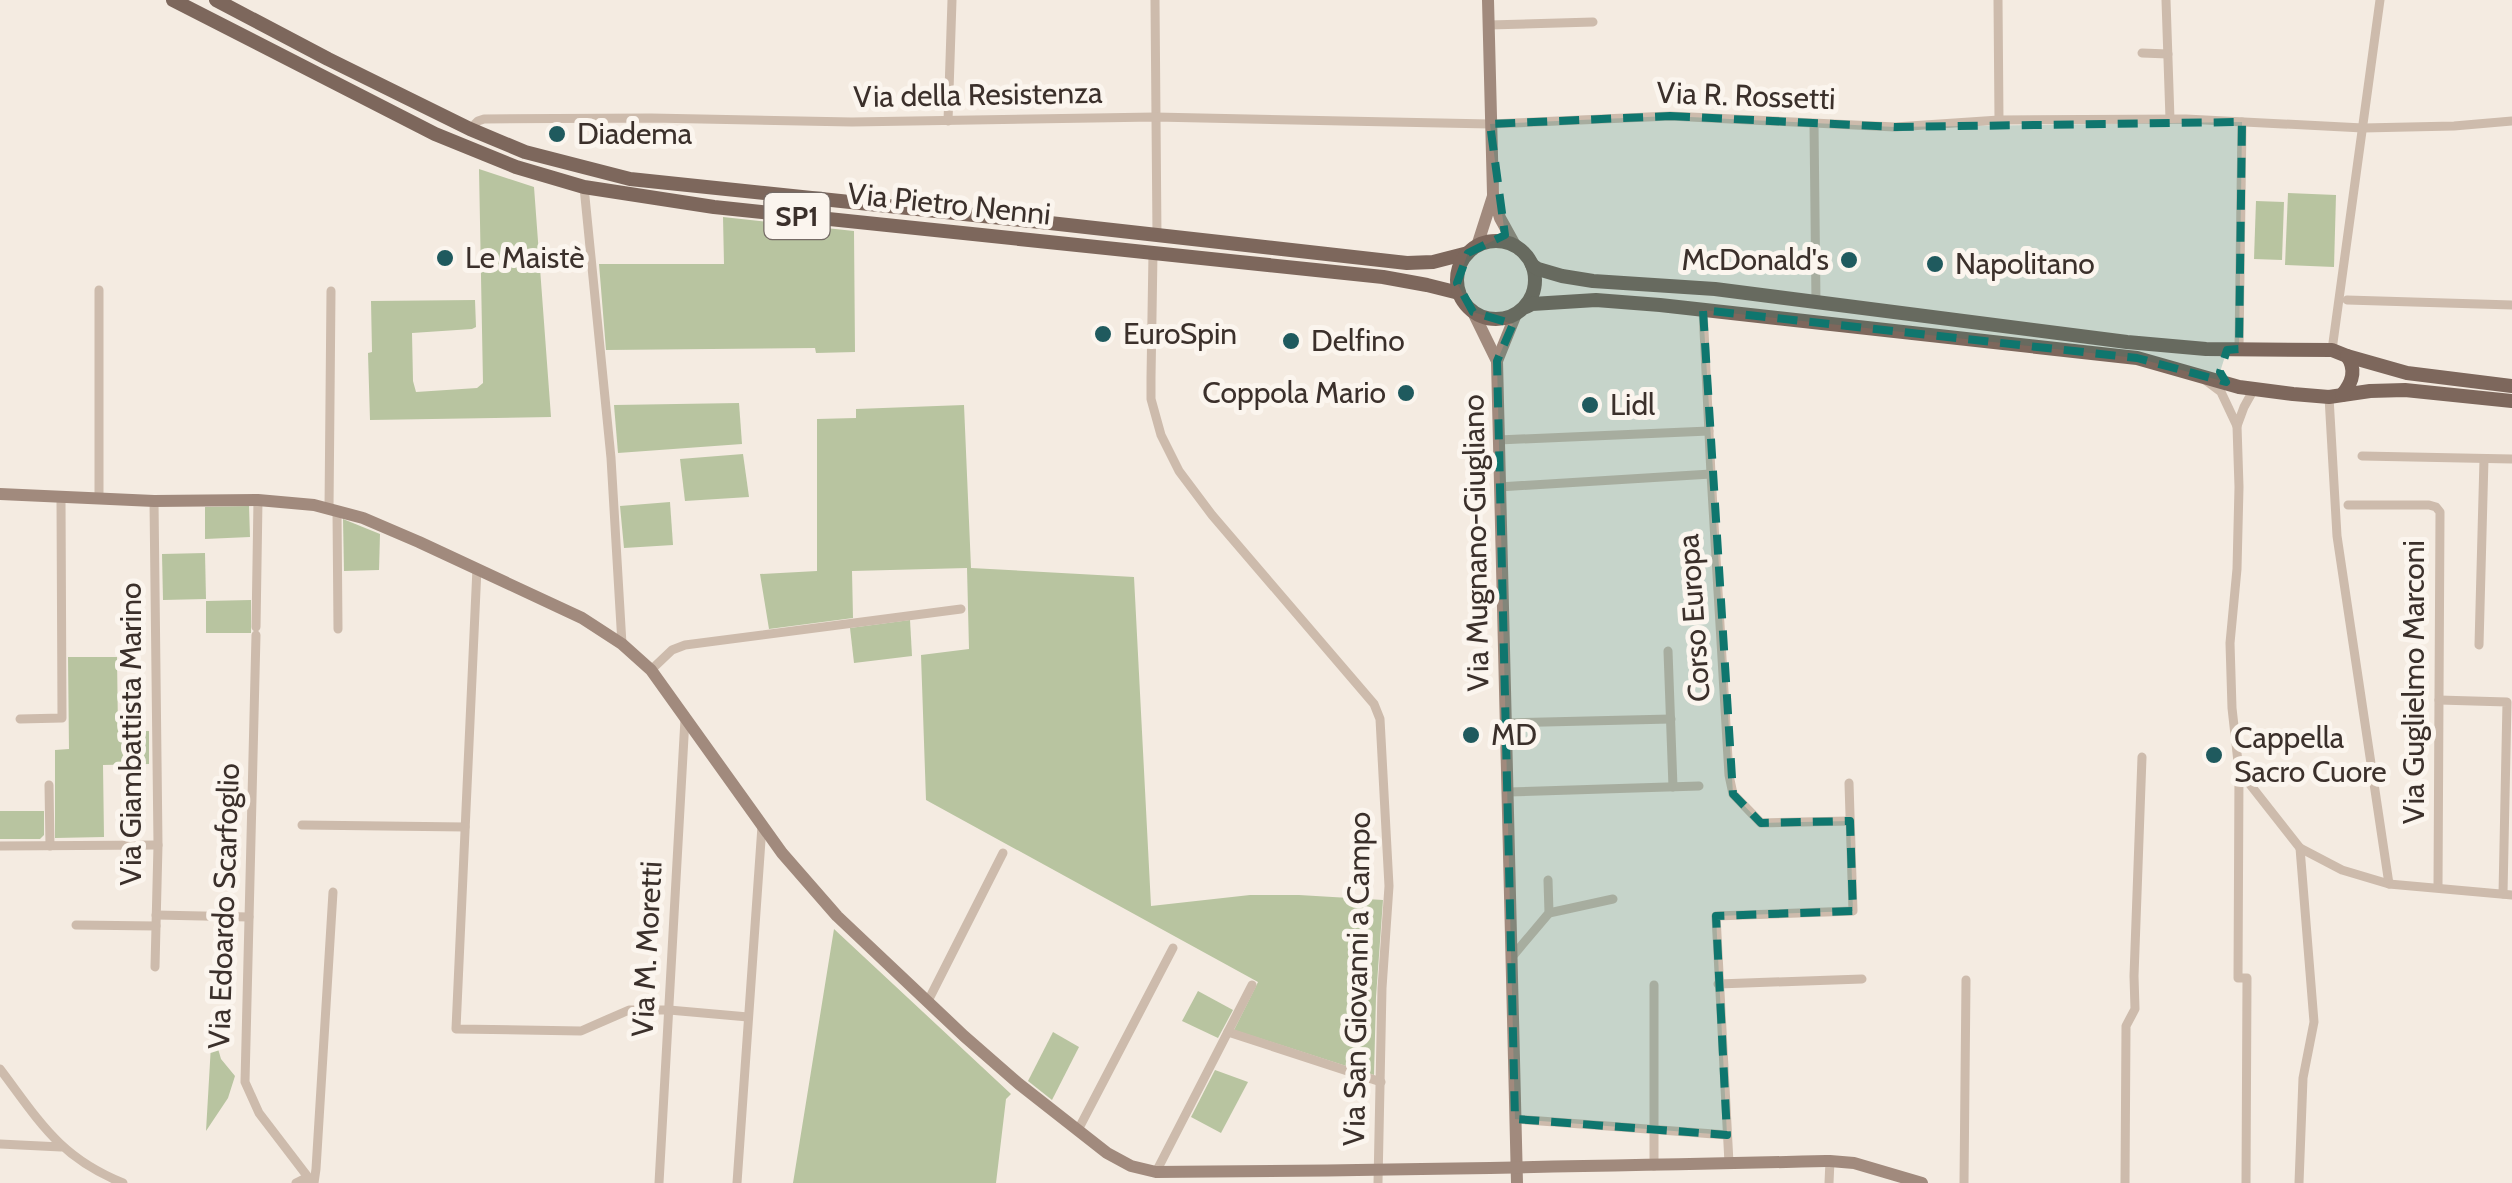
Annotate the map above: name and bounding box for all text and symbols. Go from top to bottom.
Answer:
street label: Via della Resistenza [853,74,1103,115]
street label: Via R. Rossetti [1656,74,1836,117]
place label: Diadema [577,115,693,152]
marker: Diadema [546,123,568,145]
street label: Via Pietro Nenni [846,174,1053,233]
road number: SP1 [764,193,830,239]
place label: Le Maistè [465,239,585,276]
place label: McDonald's [1682,241,1829,278]
place label: Napolitano [1955,245,2095,282]
marker: Le Maistè [434,247,456,269]
marker: McDonald's [1838,249,1860,271]
marker: Napolitano [1924,253,1946,275]
place label: EuroSpin [1123,315,1237,352]
place label: Delfino [1311,322,1405,359]
marker: EuroSpin [1092,323,1114,345]
marker: Delfino [1280,330,1302,352]
place label: Coppola Mario [1202,374,1386,411]
marker: Coppola Mario [1395,382,1417,404]
place label: Lidl [1610,386,1655,423]
street label: Via Mugnano-Giugliano [1454,394,1497,692]
marker: Lidl [1579,394,1601,416]
street label: Corso Europa [1669,532,1718,703]
street label: Via Guglielmo Marconi [2395,540,2432,824]
street label: Via Giambattista Marino [112,583,149,885]
place label: MD [1491,716,1537,753]
place label: Cappella Sacro Cuore [2234,719,2387,790]
marker: MD [1460,724,1482,746]
marker: Cappella Sacro Cuore [2203,744,2225,766]
street label: Via Edoardo Scarfoglio [200,763,247,1049]
street label: Via San Giovanni a Campo [1335,812,1378,1146]
street label: Via M. Moretti [623,860,670,1038]

